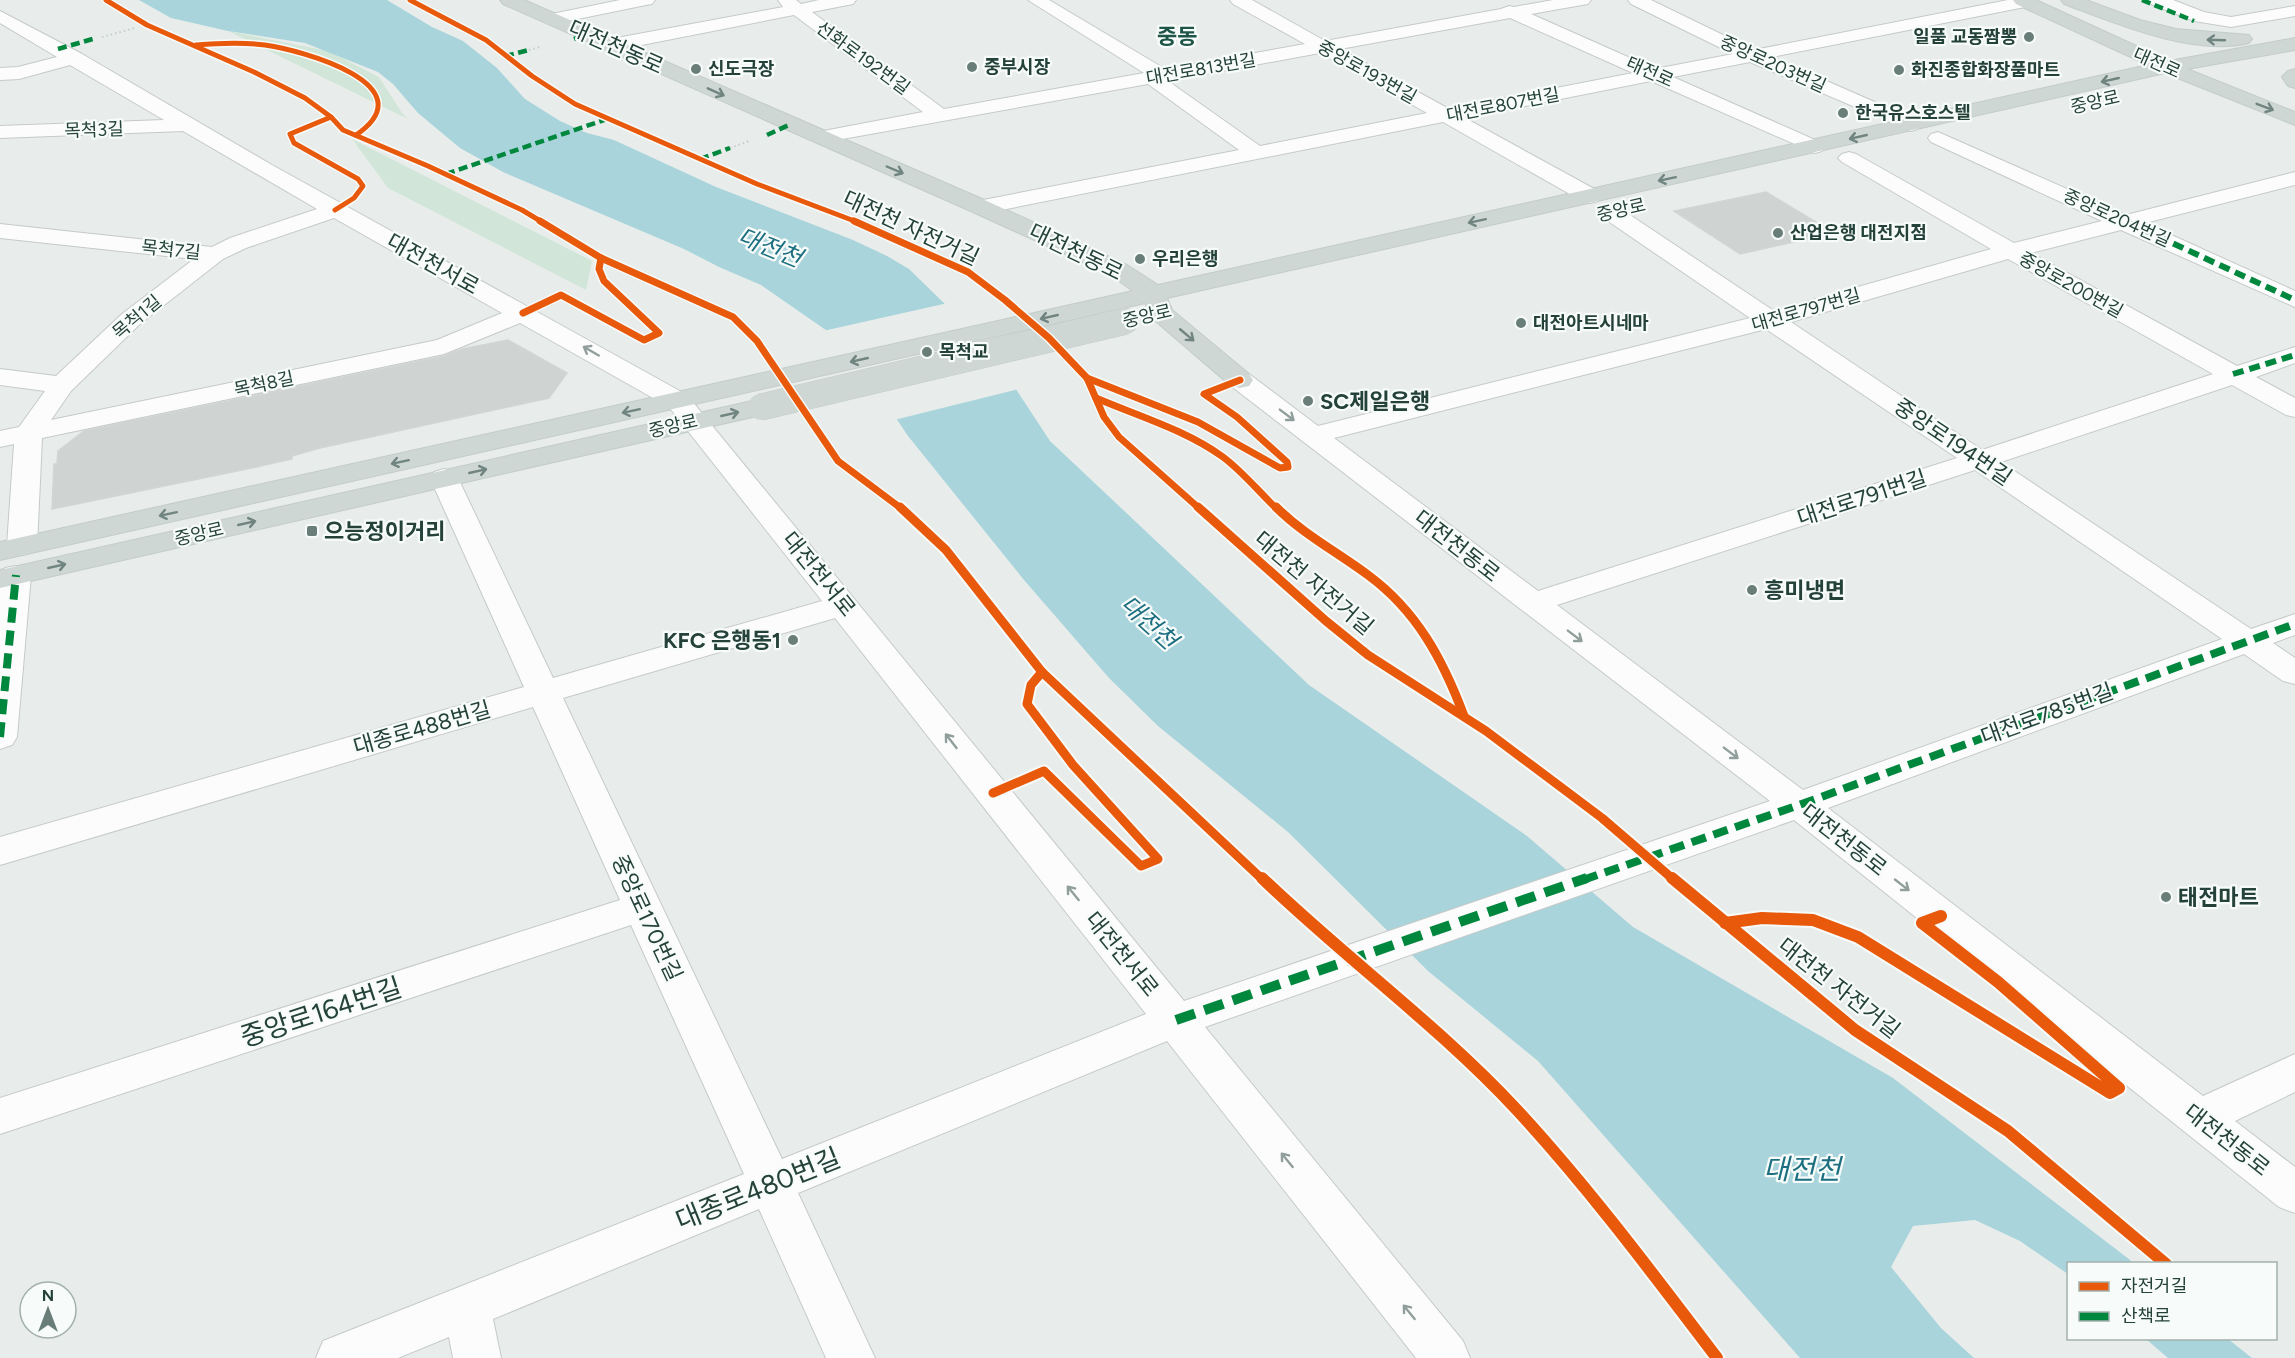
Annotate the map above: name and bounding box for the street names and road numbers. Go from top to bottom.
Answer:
street label: 대전천동로 [564,14,668,80]
street label: 선화로192번길 [812,17,914,99]
street label: 중앙로203번길 [1716,31,1830,97]
street label: 중앙로193번길 [1313,36,1421,108]
street label: 대전로 [2130,43,2184,83]
street label: 대전로813번길 [1144,49,1258,89]
street label: 태전로 [1623,52,1677,92]
street label: 대전로807번길 [1444,83,1562,127]
street label: 중앙로 [2068,86,2122,118]
street label: 목척3길 [64,118,124,142]
street label: 중앙로204번길 [2060,184,2174,252]
street label: 대전천 자전거길 [839,185,983,271]
street label: 중앙로 [1594,194,1648,226]
street label: 대전천동로 [1025,218,1127,286]
street label: 대전천서로 [382,228,484,300]
street label: 목척7길 [140,236,202,264]
street label: 중앙로200번길 [2015,247,2127,323]
street label: 대전로797번길 [1749,284,1863,336]
street label: 목척1길 [108,290,166,344]
street label: 중앙로 [1120,300,1174,332]
street label: 목척8길 [232,367,296,401]
street label: 중앙로194번길 [1889,393,2017,491]
street label: 중앙로 [646,410,700,442]
street label: 대전로791번길 [1794,464,1930,532]
street label: 대전천동로 [1409,504,1505,588]
street label: 중앙로 [172,518,226,550]
street label: 대전천 자전거길 [1249,525,1379,641]
street label: 대전천서로 [777,526,861,622]
street label: 대전로785번길 [1977,678,2117,750]
street label: 대종로488번길 [350,695,494,761]
street label: 대전천동로 [1796,798,1892,882]
street label: 중앙로170번길 [606,851,688,985]
street label: 대전천서로 [1080,906,1164,1002]
street label: 대전천 자전거길 [1773,932,1905,1044]
street label: 중앙로164번길 [236,970,406,1054]
street label: 대전천동로 [2179,1098,2275,1182]
street label: 대종로480번길 [671,1141,845,1237]

